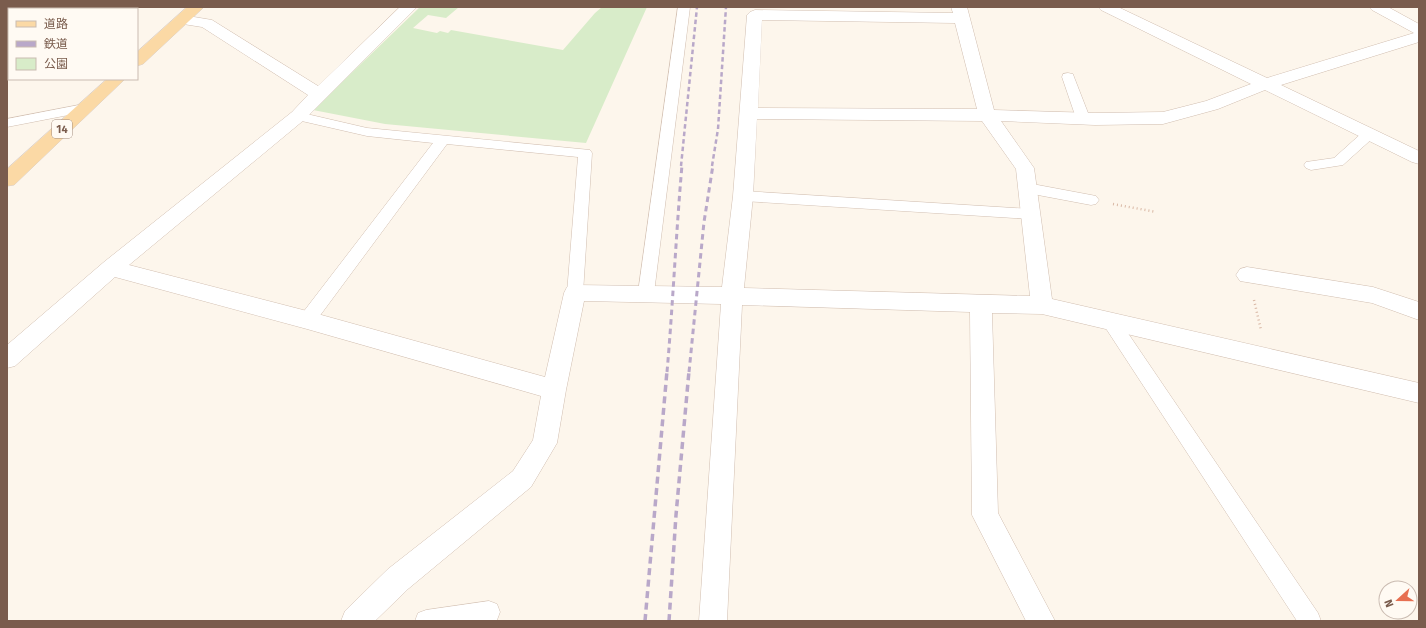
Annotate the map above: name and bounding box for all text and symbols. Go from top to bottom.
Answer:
legend [8,8,138,80]
text: 道路 [44,17,68,31]
text: 鉄道 [44,37,68,51]
text: 公園 [44,57,68,71]
road number: 14 [52,120,72,138]
north arrow [1378,580,1418,620]
text: N [1382,598,1397,609]

